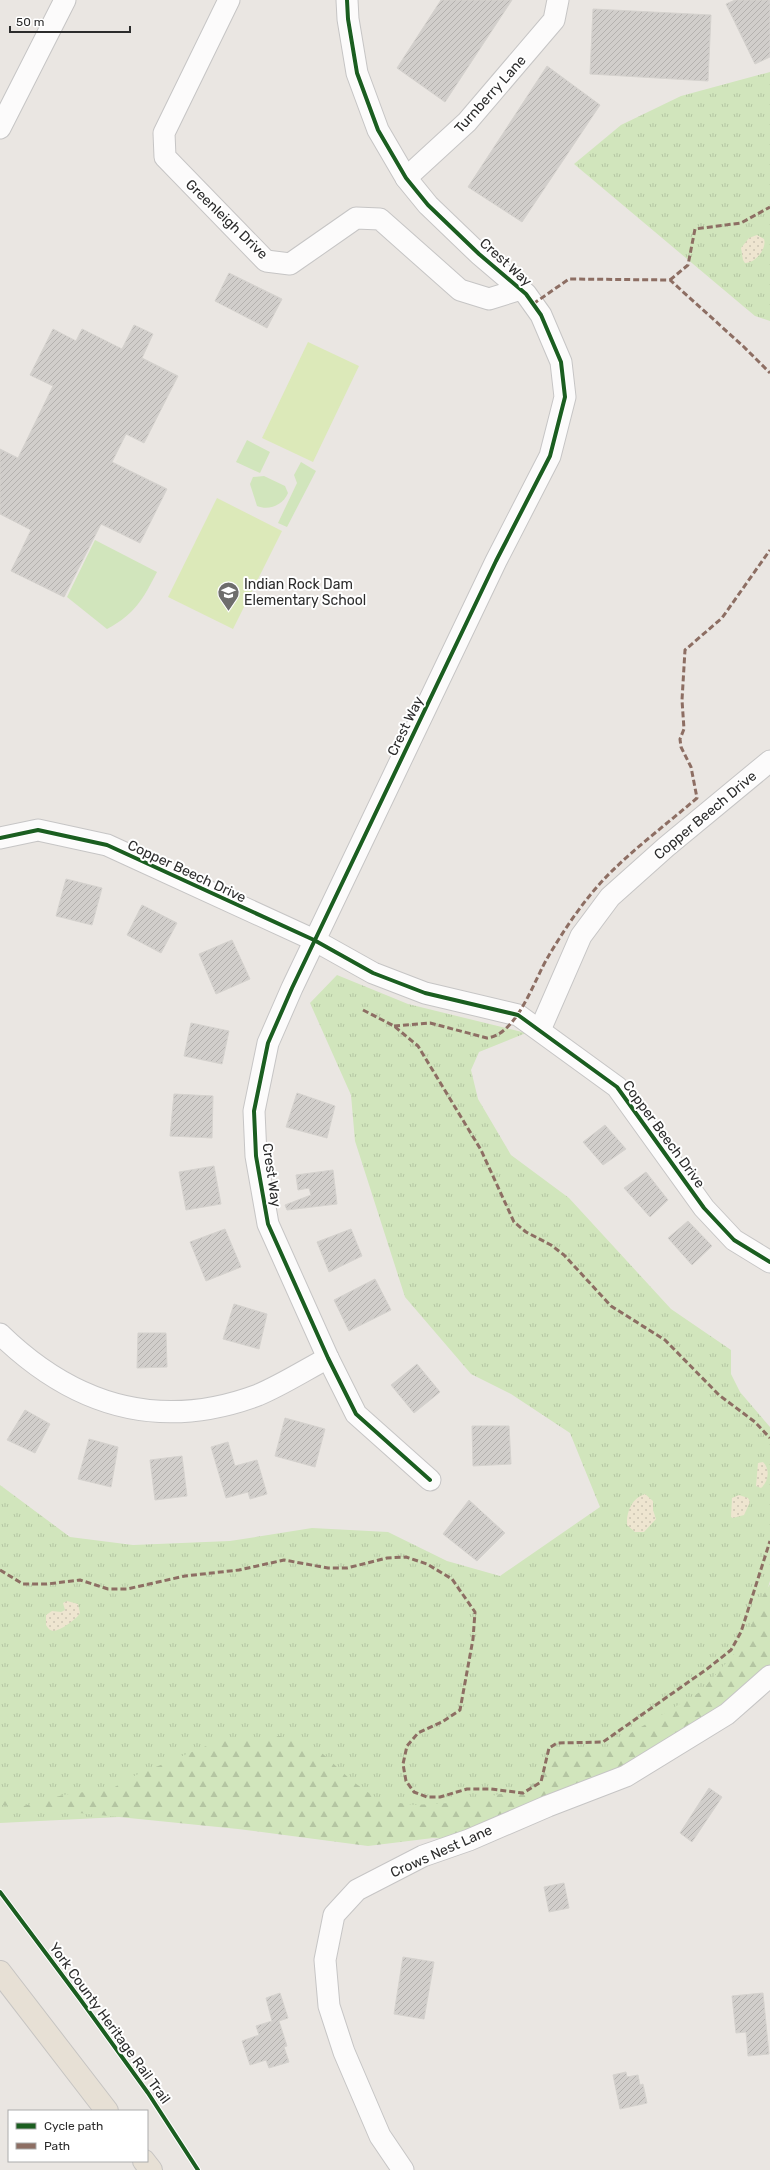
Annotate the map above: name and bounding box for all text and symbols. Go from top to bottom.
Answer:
scale bar [10,8,130,34]
text: 50 m [16,15,44,29]
street label: Turnberry Lane [451,52,530,137]
street label: Greenleigh Drive [182,176,271,263]
street label: Crest Way [476,235,535,290]
place label: Indian Rock Dam Elementary School [244,576,366,609]
school or university icon: Indian Rock Dam Elementary School [215,579,241,612]
street label: Crest Way [384,693,427,759]
street label: Copper Beech Drive [651,767,760,863]
street label: Copper Beech Drive [125,837,249,906]
street label: Copper Beech Drive [619,1077,708,1191]
street label: Crest Way [259,1142,284,1208]
street label: Crows Nest Lane [388,1821,495,1881]
street label: York County Heritage Rail Trail [45,1939,174,2107]
legend [8,2110,148,2162]
text: Cycle path [44,2119,103,2133]
text: Path [44,2139,70,2153]

